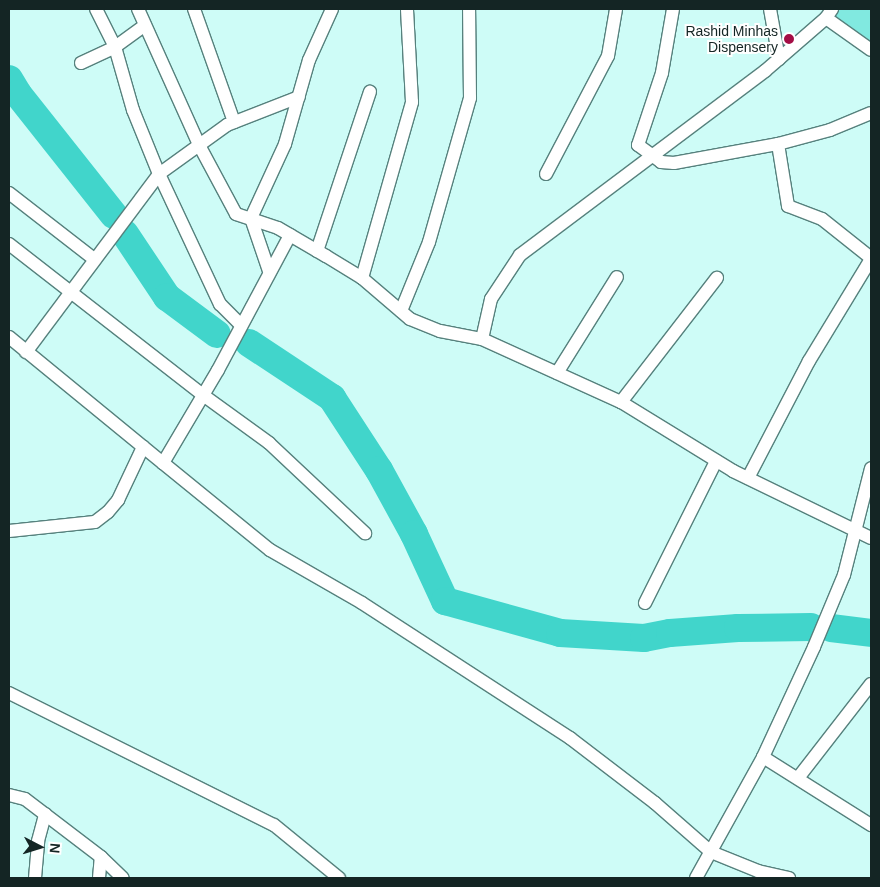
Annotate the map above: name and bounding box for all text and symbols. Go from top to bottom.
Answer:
place label: Rashid Minhas Dispensery [685,23,778,56]
marker: Rashid Minhas Dispensery [782,32,796,46]
north arrow [15,822,65,872]
text: N [47,843,63,854]

